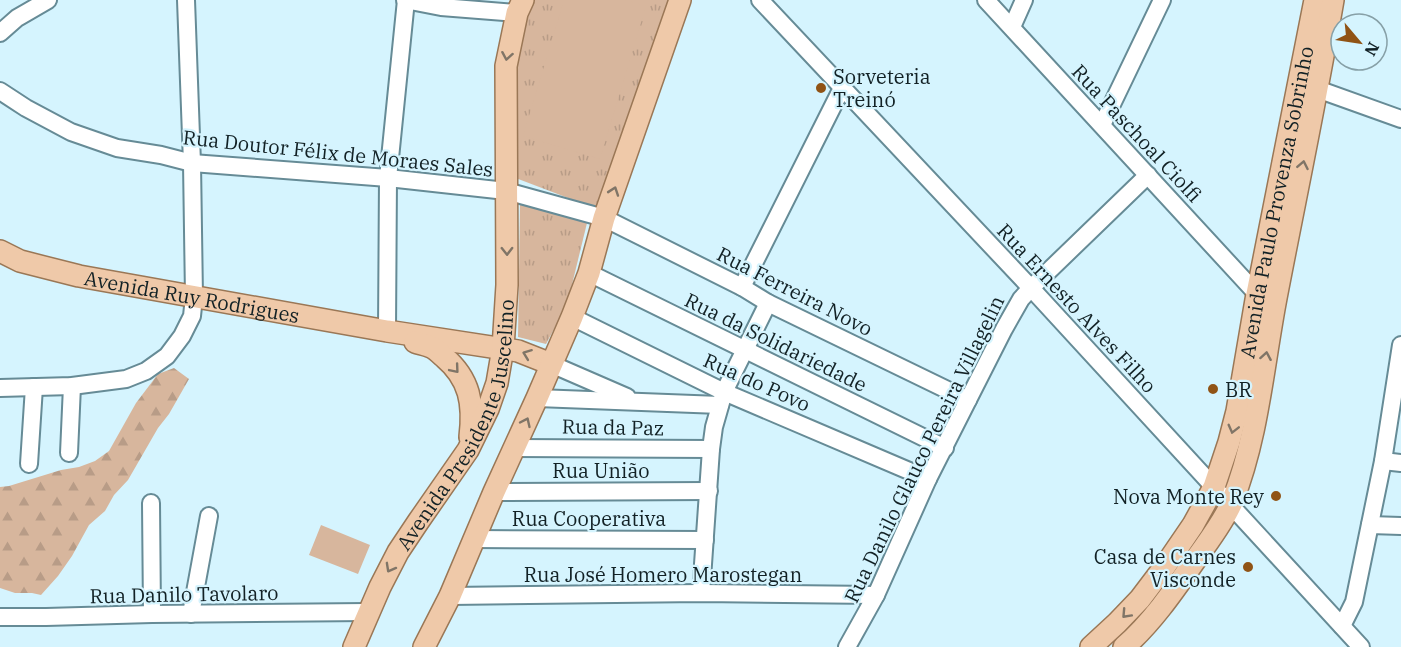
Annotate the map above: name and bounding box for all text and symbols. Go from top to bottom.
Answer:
north arrow [1329,12,1389,72]
text: N [1360,39,1384,60]
street label: Avenida Paulo Provenza Sobrinho [1233,44,1319,360]
one-way arrow [502,51,514,61]
street label: Rua Paschoal Ciolfi [1066,58,1208,208]
place label: Sorveteria Treinó [833,63,931,113]
marker: Sorveteria Treinó [814,81,828,95]
street label: Rua Doutor Félix de Moraes Sales [182,123,494,183]
one-way arrow [1296,160,1309,170]
one-way arrow [606,186,619,197]
street label: Rua Ernesto Alves Filho [991,218,1163,398]
street label: Rua Ferreira Novo [713,240,877,342]
one-way arrow [500,246,513,255]
street label: Avenida Ruy Rodrigues [82,264,302,329]
street label: Rua da Solidariedade [680,286,872,398]
street label: Rua Danilo Glauco Pereira Villagelin [838,291,1010,607]
street label: Avenida Presidente Juscelino [390,298,520,555]
street label: Rua do Povo [699,346,815,418]
one-way arrow [523,349,533,362]
one-way arrow [1259,352,1272,362]
one-way arrow [447,362,458,373]
place label: BR [1225,376,1252,403]
marker: BR [1206,382,1220,396]
street label: Rua da Paz [562,413,664,441]
one-way arrow [519,417,531,428]
one-way arrow [1227,423,1240,433]
street label: Rua União [552,457,650,484]
place label: Nova Monte Rey [1113,483,1264,510]
marker: Nova Monte Rey [1269,489,1283,503]
street label: Rua Cooperativa [512,505,666,532]
place label: Casa de Carnes Visconde [1094,543,1236,593]
marker: Casa de Carnes Visconde [1241,560,1255,574]
street label: Rua José Homero Marostegan [524,561,803,588]
one-way arrow [385,562,397,573]
street label: Rua Danilo Tavolaro [89,579,279,609]
one-way arrow [1122,607,1133,617]

